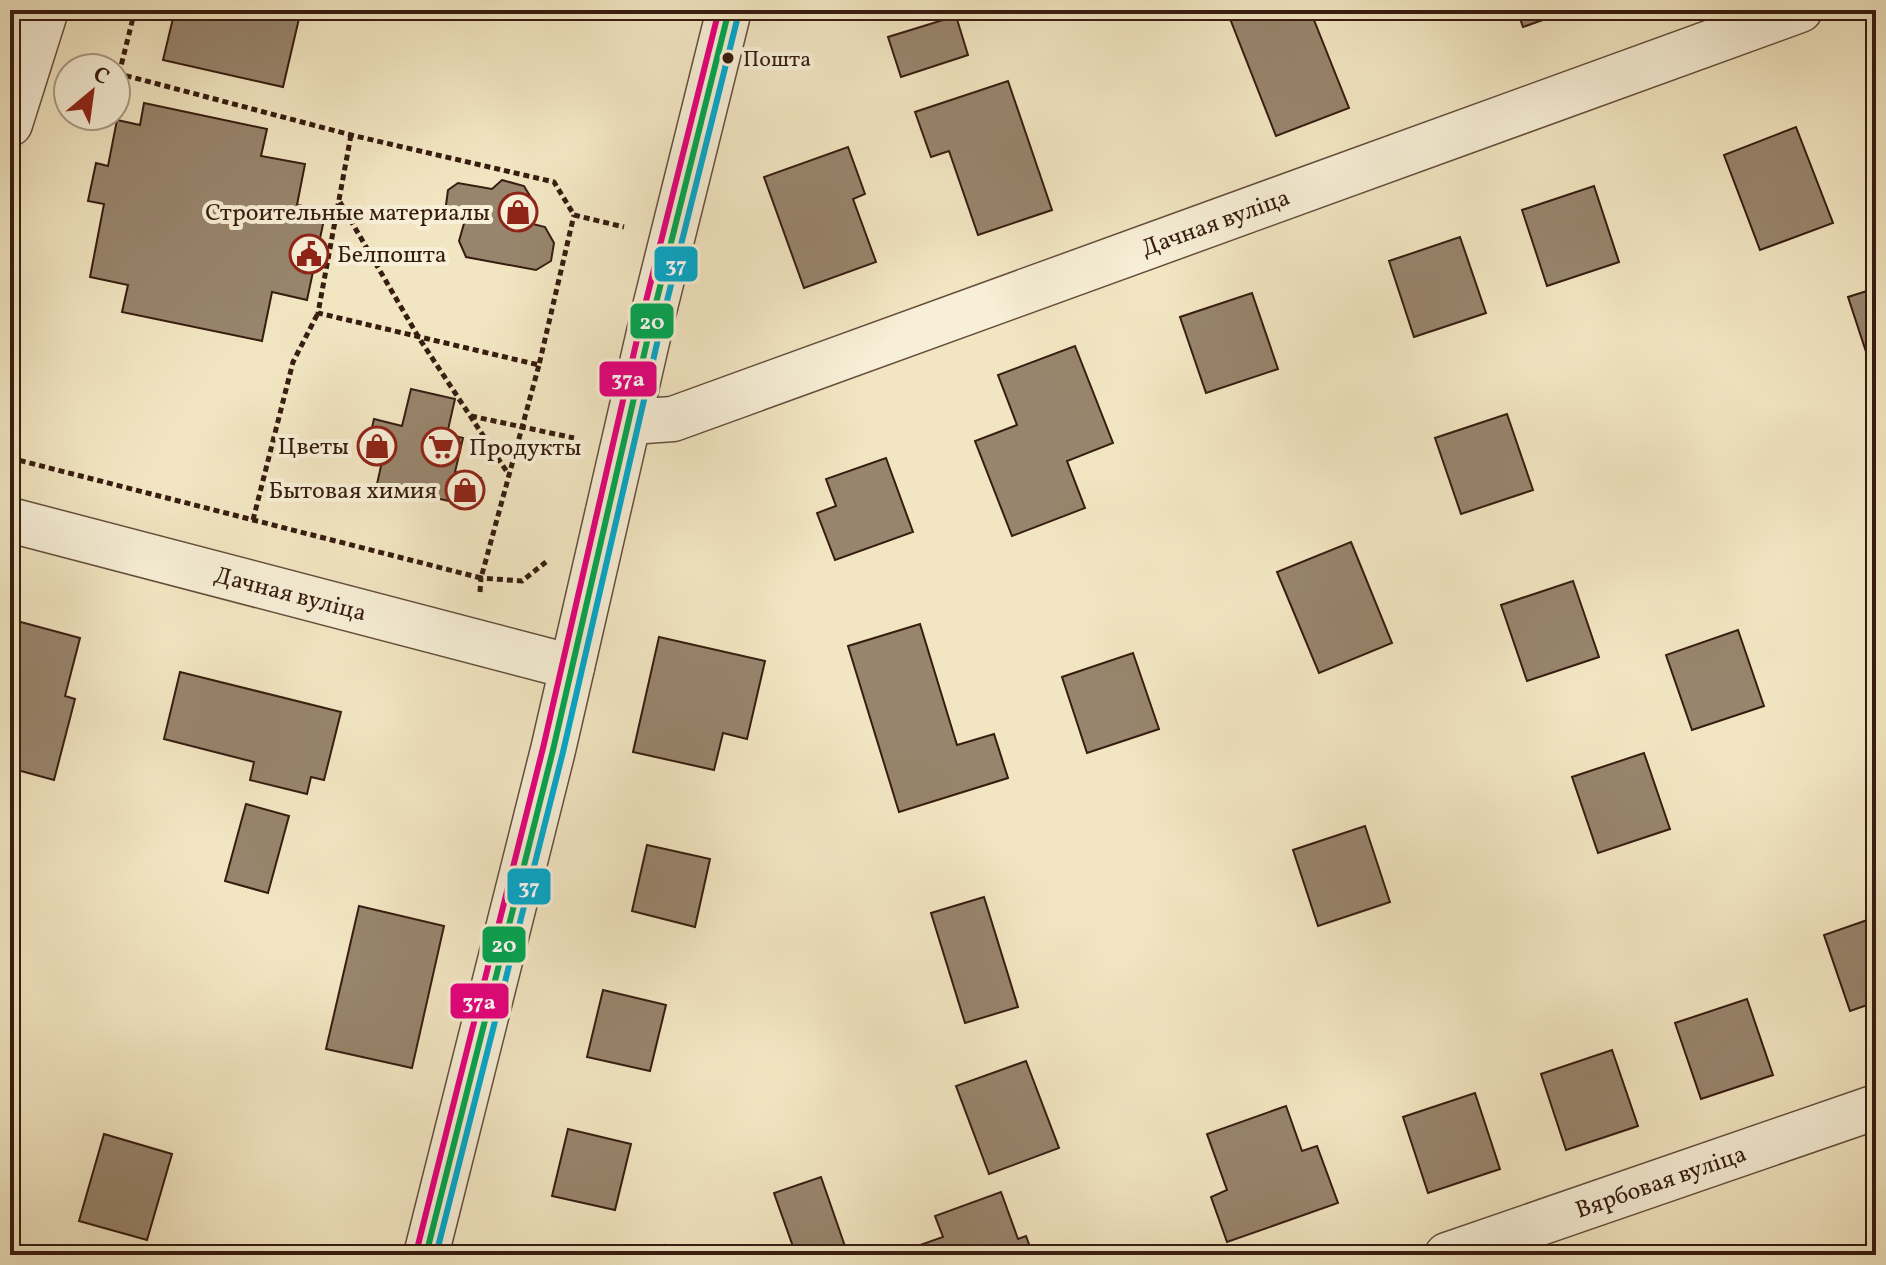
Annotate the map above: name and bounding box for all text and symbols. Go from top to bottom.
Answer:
place label: Пошта [743,45,811,76]
marker: Пошта [720,50,736,66]
north arrow [52,52,132,132]
text: С [87,60,114,94]
street label: Дачная вуліца [1137,182,1295,267]
shop icon: Строительные материалы [497,191,539,233]
place label: Строительные материалы [205,197,490,231]
public building icon: Белпошта [288,233,330,275]
place label: Белпошта [337,239,447,273]
line badge: 37 [653,245,699,283]
text: 37 [665,251,687,282]
line badge: 20 [629,302,675,340]
text: 20 [640,308,664,339]
line badge: 37а [598,360,658,398]
text: 37а [611,365,645,396]
shop icon: Цветы [356,425,398,467]
supermarket icon: Продукты [420,426,462,468]
place label: Цветы [278,431,349,465]
place label: Продукты [469,432,581,466]
shop icon: Бытовая химия [444,469,486,511]
place label: Бытовая химия [268,475,437,509]
street label: Дачная вуліца [210,559,370,631]
line badge: 37 [506,867,552,906]
text: 37 [518,873,540,904]
line badge: 20 [481,925,527,964]
text: 20 [492,931,516,962]
line badge: 37а [449,982,510,1020]
text: 37а [462,988,496,1019]
street label: Вярбовая вуліца [1571,1138,1751,1228]

